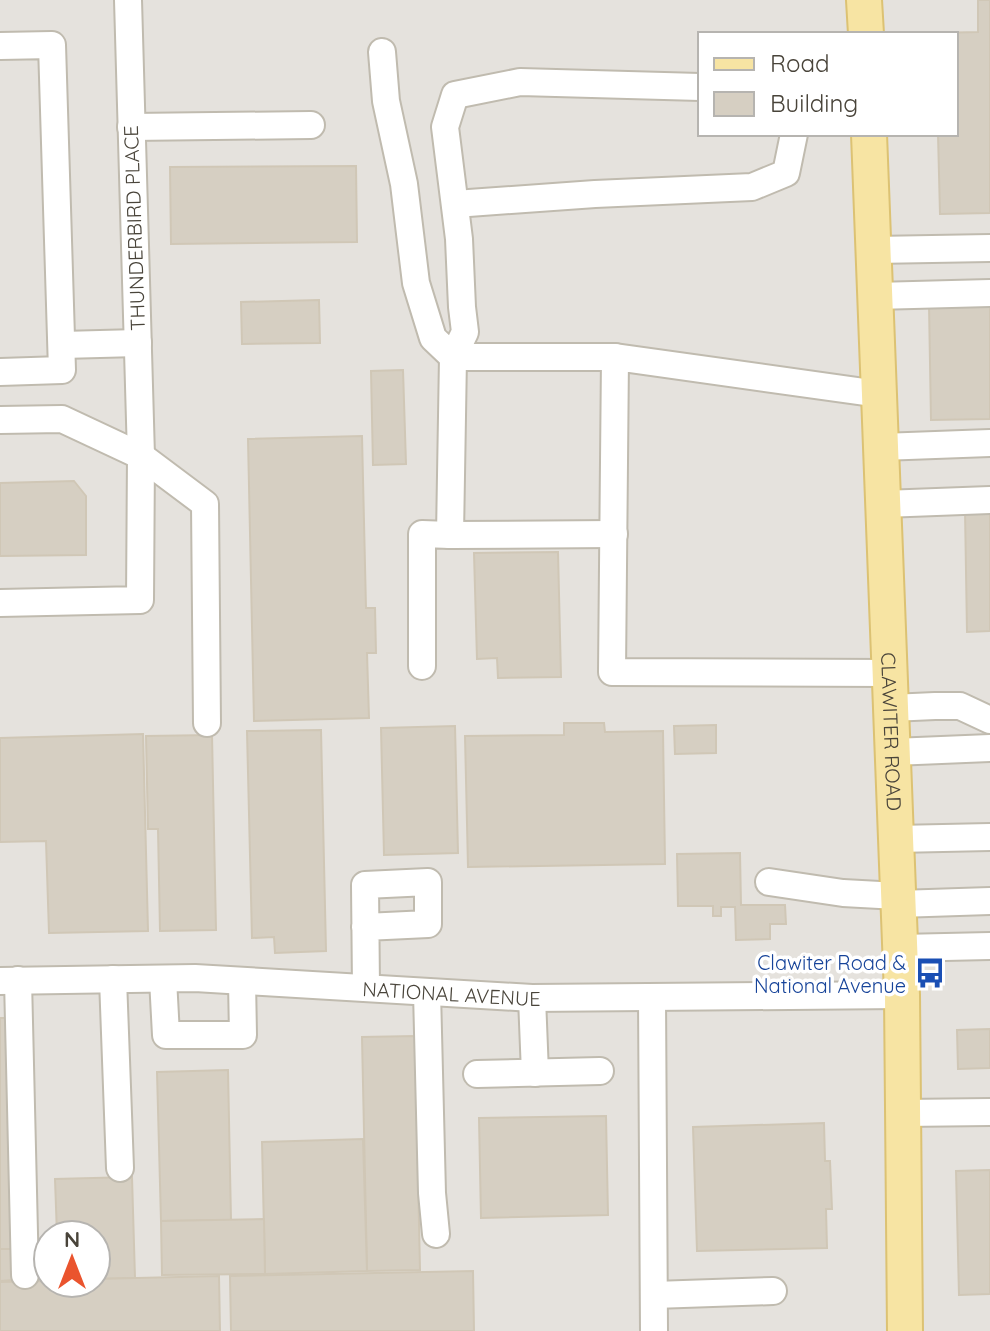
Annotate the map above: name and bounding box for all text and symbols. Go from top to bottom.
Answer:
legend [698,32,958,136]
text: Road [770,48,830,78]
text: Building [770,88,858,118]
street label: THUNDERBIRD PLACE [118,125,150,331]
street label: CLAWITER ROAD [876,652,907,811]
place label: Clawiter Road & National Avenue [754,950,906,998]
bus stop icon: Clawiter Road & National Avenue [913,956,947,990]
street label: NATIONAL AVENUE [362,975,541,1011]
north arrow [32,1219,112,1299]
text: N [64,1225,80,1253]

